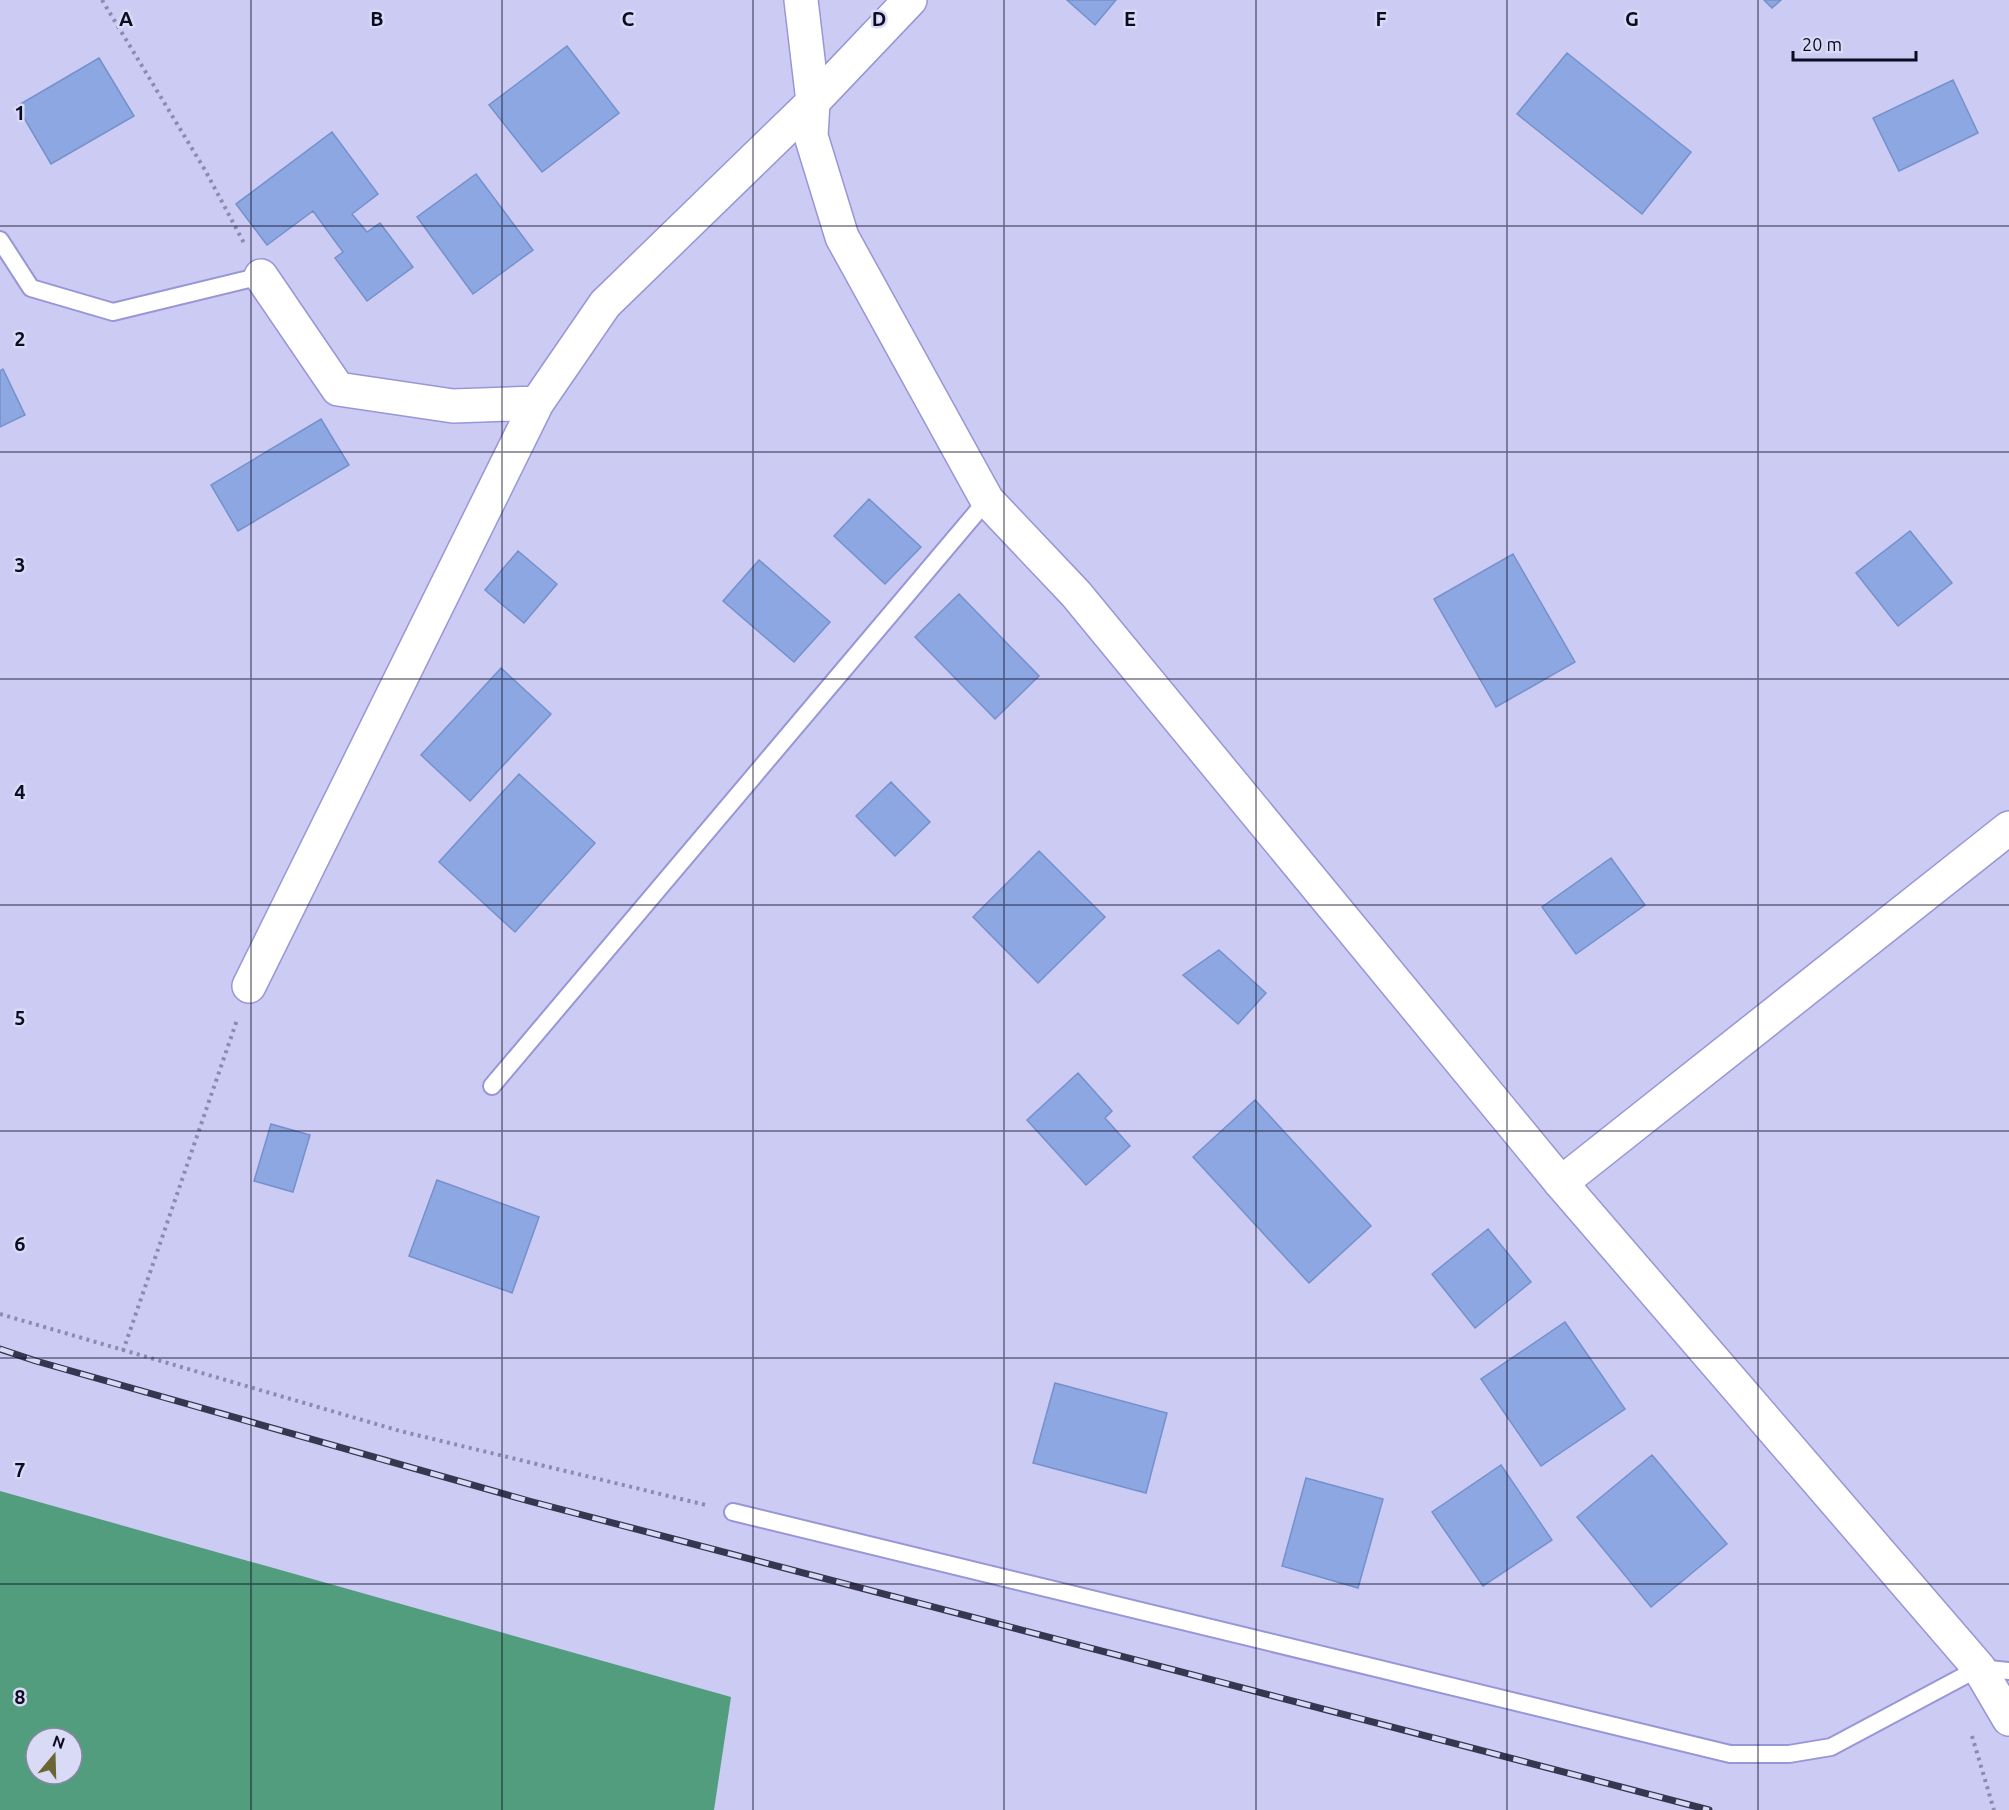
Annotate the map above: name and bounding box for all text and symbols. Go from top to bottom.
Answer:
text: A [119,7,133,30]
text: B [370,7,384,30]
text: C [622,7,635,30]
text: D [872,7,886,30]
text: E [1124,7,1136,30]
text: F [1375,7,1387,30]
text: G [1625,7,1639,30]
scale bar [1793,24,1916,62]
text: 20 m [1802,34,1842,54]
text: 1 [14,101,26,124]
text: 2 [14,327,26,350]
text: 3 [14,553,26,576]
text: 4 [14,780,26,803]
text: 5 [14,1006,26,1029]
text: 6 [14,1232,26,1255]
text: 7 [14,1458,26,1481]
text: 8 [14,1685,26,1708]
north arrow [24,1726,84,1786]
text: N [50,1731,67,1752]

